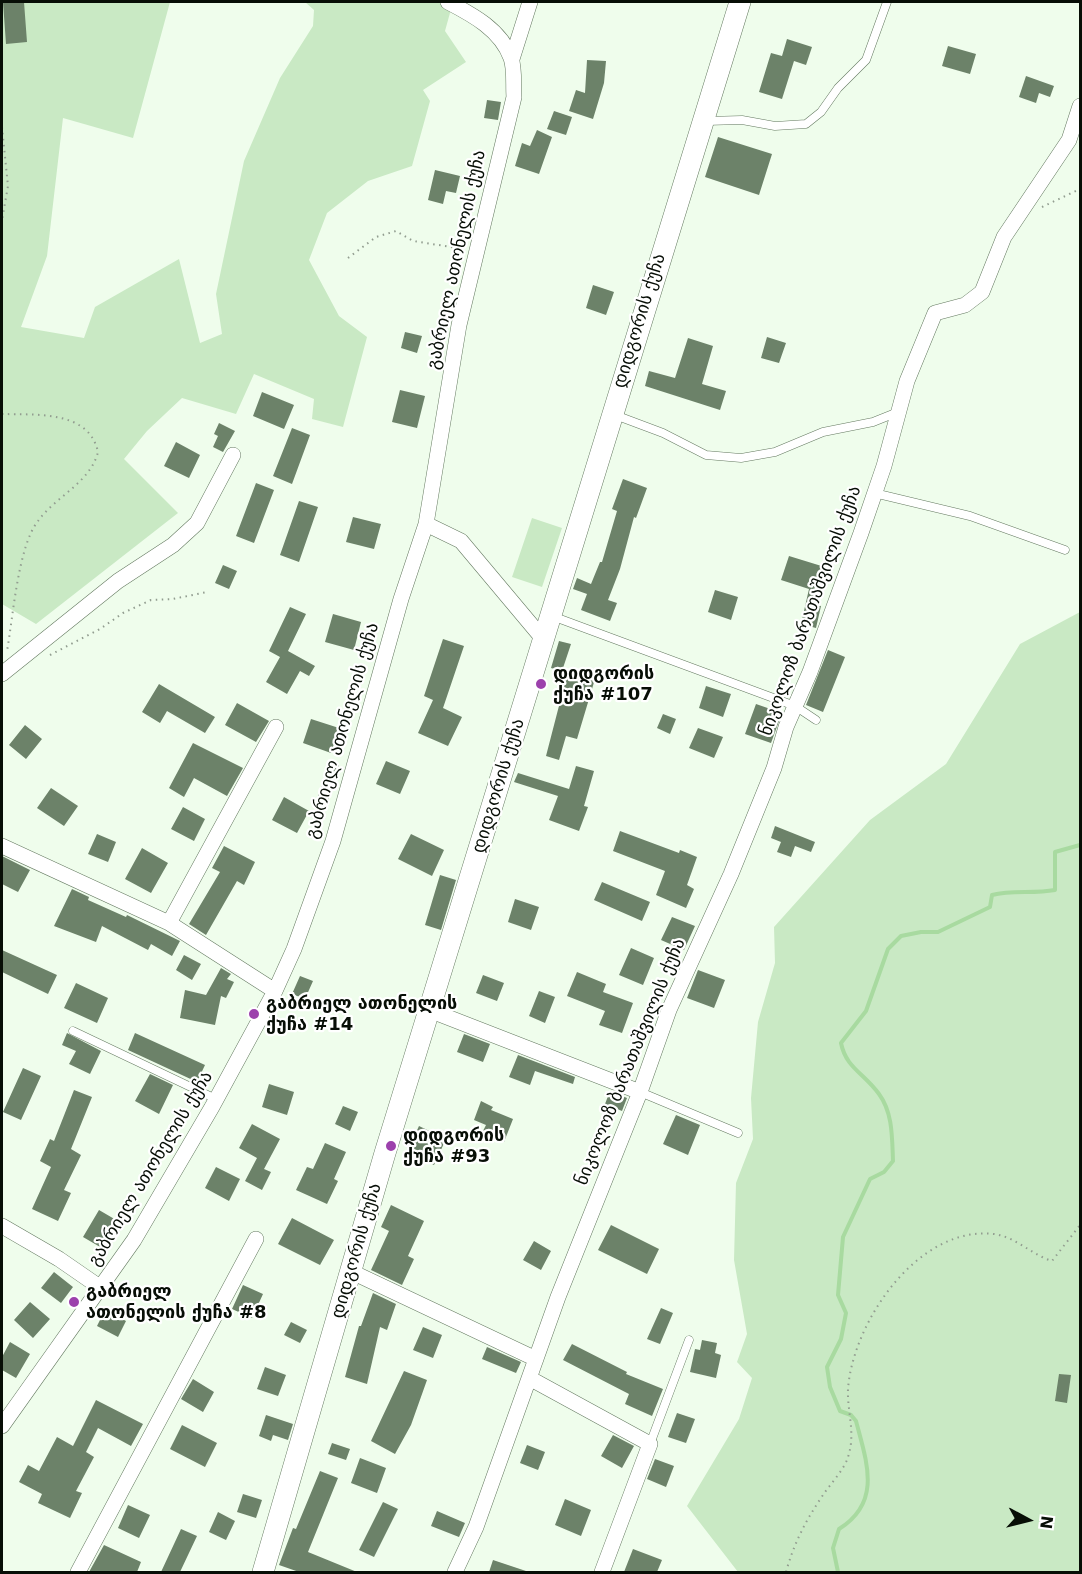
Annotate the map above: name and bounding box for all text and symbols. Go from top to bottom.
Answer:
street label: გაბრიელ ათონელის ქუჩა [423,148,491,372]
street label: დიდგორის ქუჩა [609,251,671,391]
street label: ნიკოლოზ ბარათაშვილის ქუჩა [756,483,866,739]
street label: გაბრიელ ათონელის ქუჩა [302,621,384,841]
place label: დიდგორის ქუჩა #107 [553,663,654,706]
marker: დიდგორის ქუჩა #107 [534,677,548,691]
street label: დიდგორის ქუჩა [468,716,530,856]
street label: ნიკოლოზ ბარათაშვილის ქუჩა [571,935,691,1189]
place label: გაბრიელ ათონელის ქუჩა #14 [266,993,457,1036]
marker: გაბრიელ ათონელის ქუჩა #14 [247,1007,261,1021]
street label: გაბრიელ ათონელის ქუჩა [84,1068,218,1270]
place label: დიდგორის ქუჩა #93 [403,1125,504,1168]
marker: დიდგორის ქუჩა #93 [384,1139,398,1153]
street label: დიდგორის ქუჩა [327,1181,387,1321]
place label: გაბრიელ ათონელის ქუჩა #8 [86,1281,267,1324]
marker: გაბრიელ ათონელის ქუჩა #8 [67,1295,81,1309]
north arrow [998,1490,1058,1550]
text: N [1036,1514,1057,1530]

